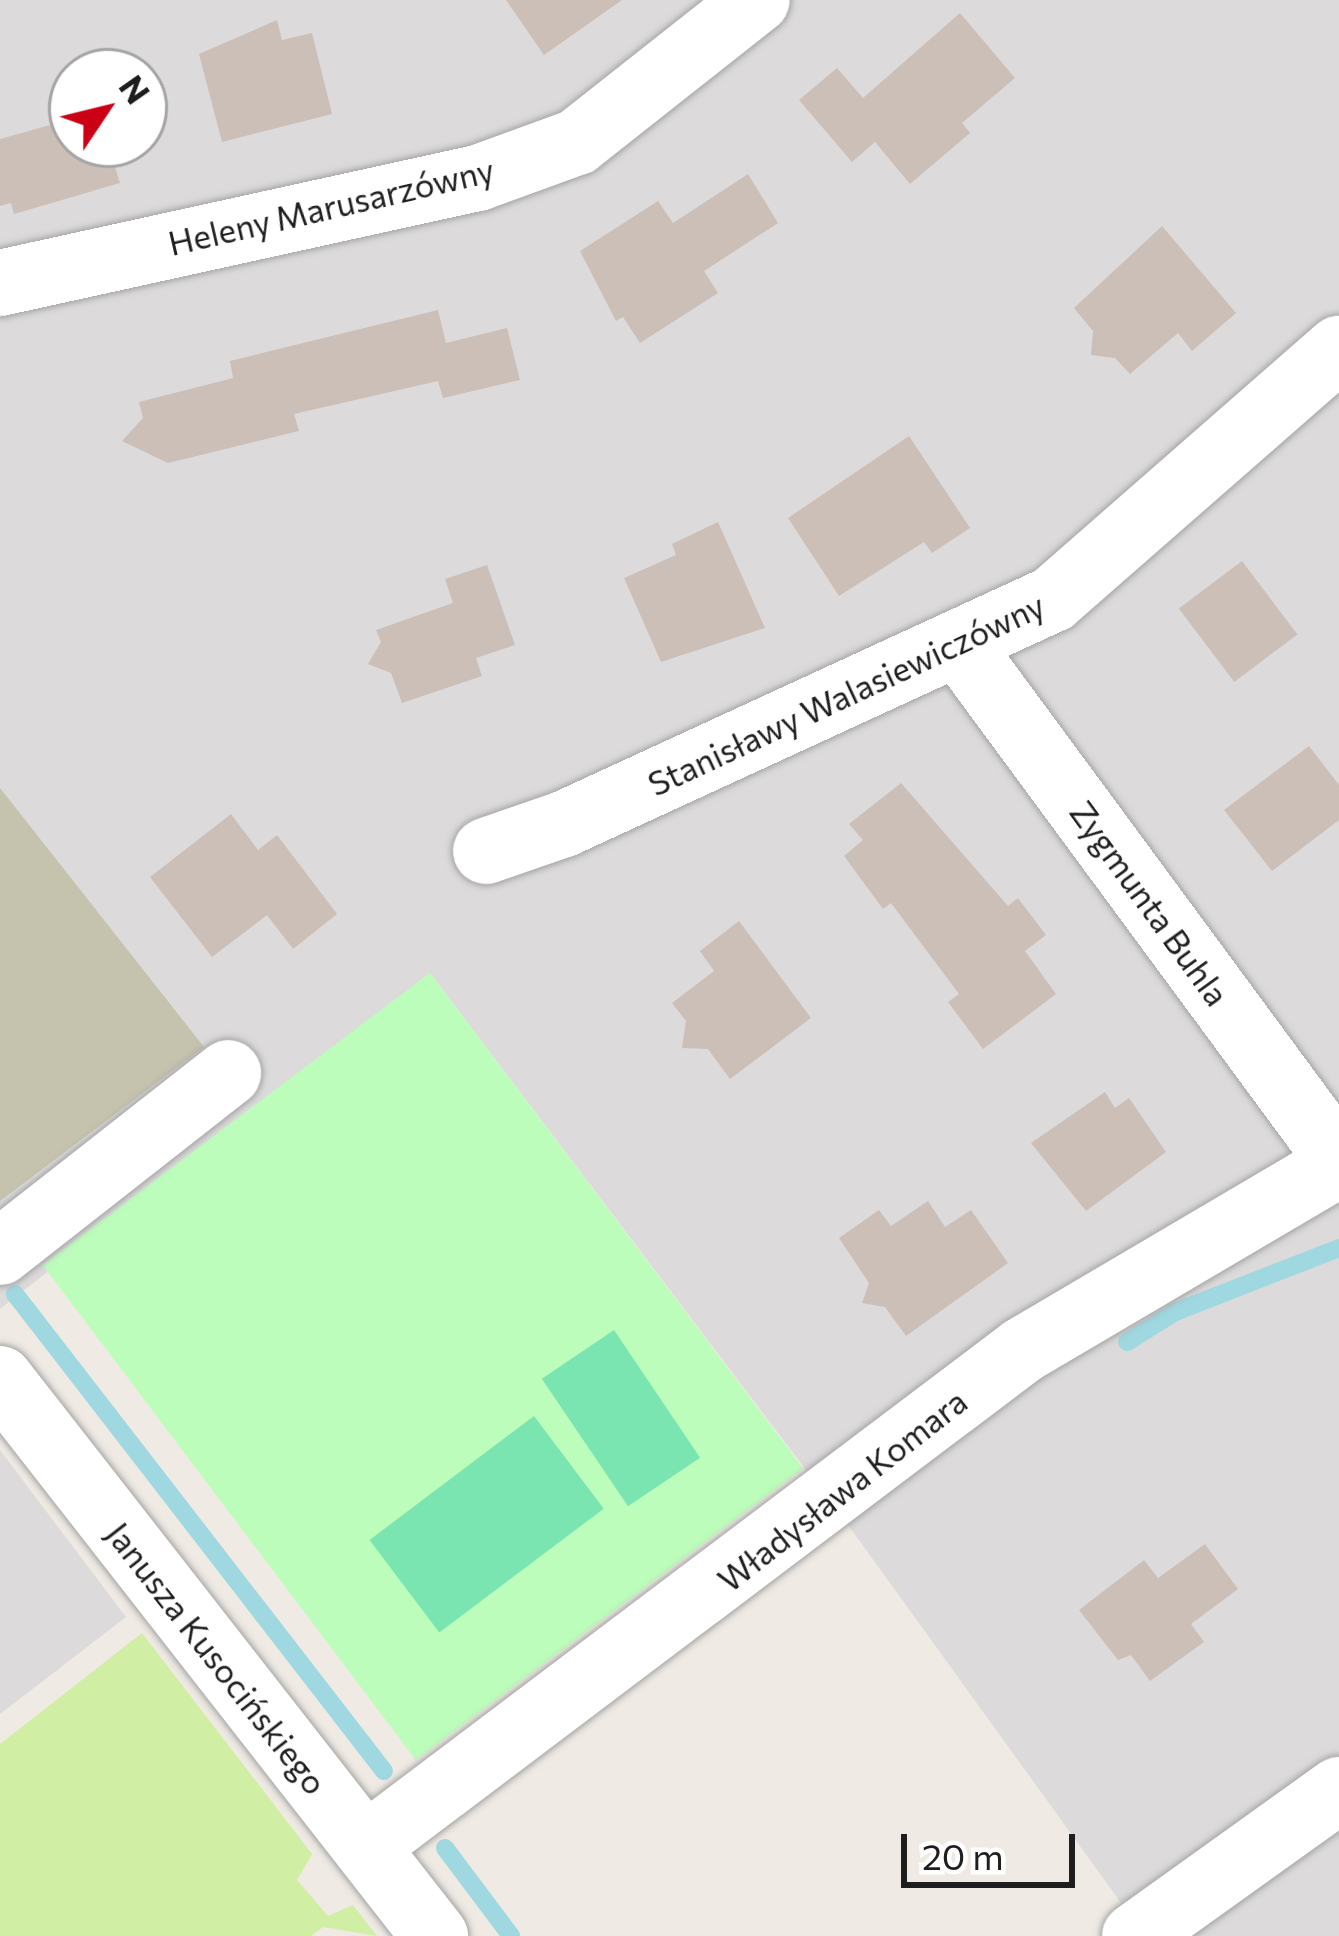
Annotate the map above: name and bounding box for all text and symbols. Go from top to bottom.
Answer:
north arrow [48,48,168,168]
text: N [112,67,159,111]
street label: Heleny Marusarzówny [164,149,498,263]
street label: Stanisławy Walasiewiczówny [641,585,1051,803]
street label: Zygmunta Buhla [1063,793,1237,1013]
street label: Władysława Komara [710,1381,974,1599]
street label: Janusza Kusocińskiego [99,1514,335,1802]
scale bar [907,1810,1081,1884]
text: 20 m [922,1833,1004,1877]

